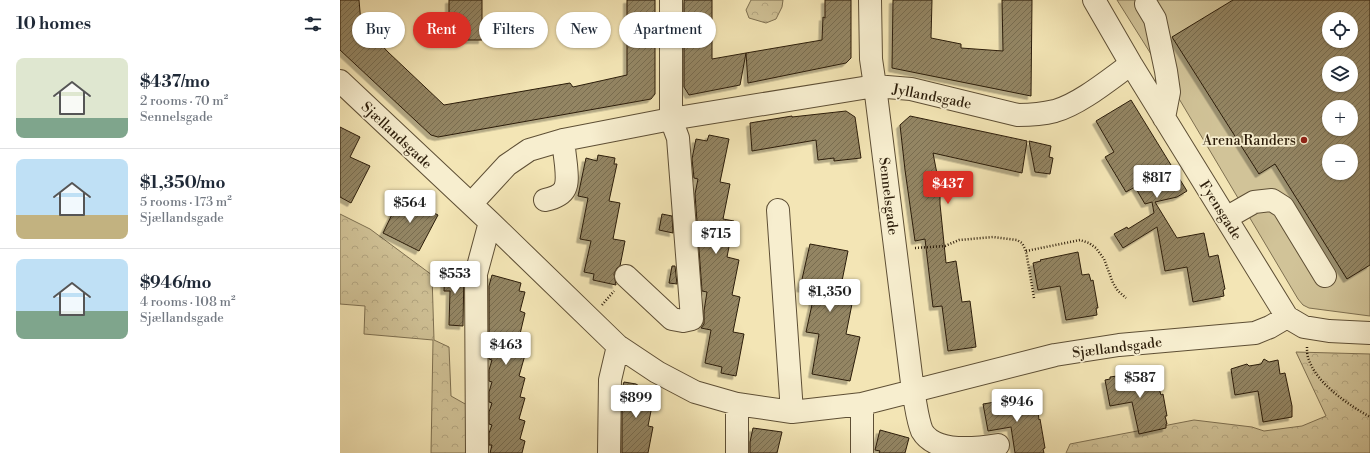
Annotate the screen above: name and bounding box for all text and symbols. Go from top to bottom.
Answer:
chip: Buy [352,12,405,48]
chip: Rent [413,12,471,48]
chip: Filters [479,12,548,48]
chip: New [556,12,611,48]
chip: Apartment [619,12,716,48]
map controls [1322,12,1358,180]
button: locate [1322,12,1358,48]
text: 10 homes [16,13,91,35]
icon: filters [302,13,324,35]
button: layers [1322,56,1358,92]
text: $437/mo [140,71,210,93]
icon: home [48,74,96,122]
street label: Jyllandsgade [890,80,973,113]
text: 2 rooms · 70 m² [140,93,228,109]
street label: Sjællandsgade [357,98,436,173]
button: + [1322,100,1358,136]
text: Sennelsgade [140,109,213,125]
place label: Arena Randers [1201,132,1296,150]
marker: Arena Randers [1299,135,1309,145]
button: − [1322,144,1358,180]
street label: Sennelsgade [874,156,902,236]
pin: $817 [1133,165,1181,199]
text: $817 [1143,170,1171,186]
pin: $437 [924,171,972,205]
text: $1,350/mo [140,172,226,194]
icon: home [48,175,96,223]
text: $437 [932,176,964,192]
street label: Fyensgade [1195,177,1245,244]
pin: $564 [386,190,434,224]
text: 5 rooms · 173 m² [140,194,232,210]
text: $564 [394,195,426,211]
text: Sjællandsgade [140,210,224,226]
pin: $715 [692,221,740,255]
text: $715 [701,226,731,242]
pin: $553 [431,261,479,295]
text: $553 [439,266,471,282]
text: $946/mo [140,272,211,294]
icon: home [48,275,96,323]
pin: $1,350 [797,279,863,313]
text: $1,350 [808,284,852,300]
text: 4 rooms · 108 m² [140,294,235,310]
text: Sjællandsgade [140,310,224,326]
pin: $463 [482,332,530,366]
street label: Sjællandsgade [1071,334,1163,362]
text: $463 [490,337,522,353]
pin: $587 [1116,365,1164,399]
text: $587 [1124,370,1156,386]
pin: $899 [612,385,660,419]
pin: $946 [993,389,1041,423]
text: $899 [620,390,652,406]
text: $946 [1001,394,1033,410]

